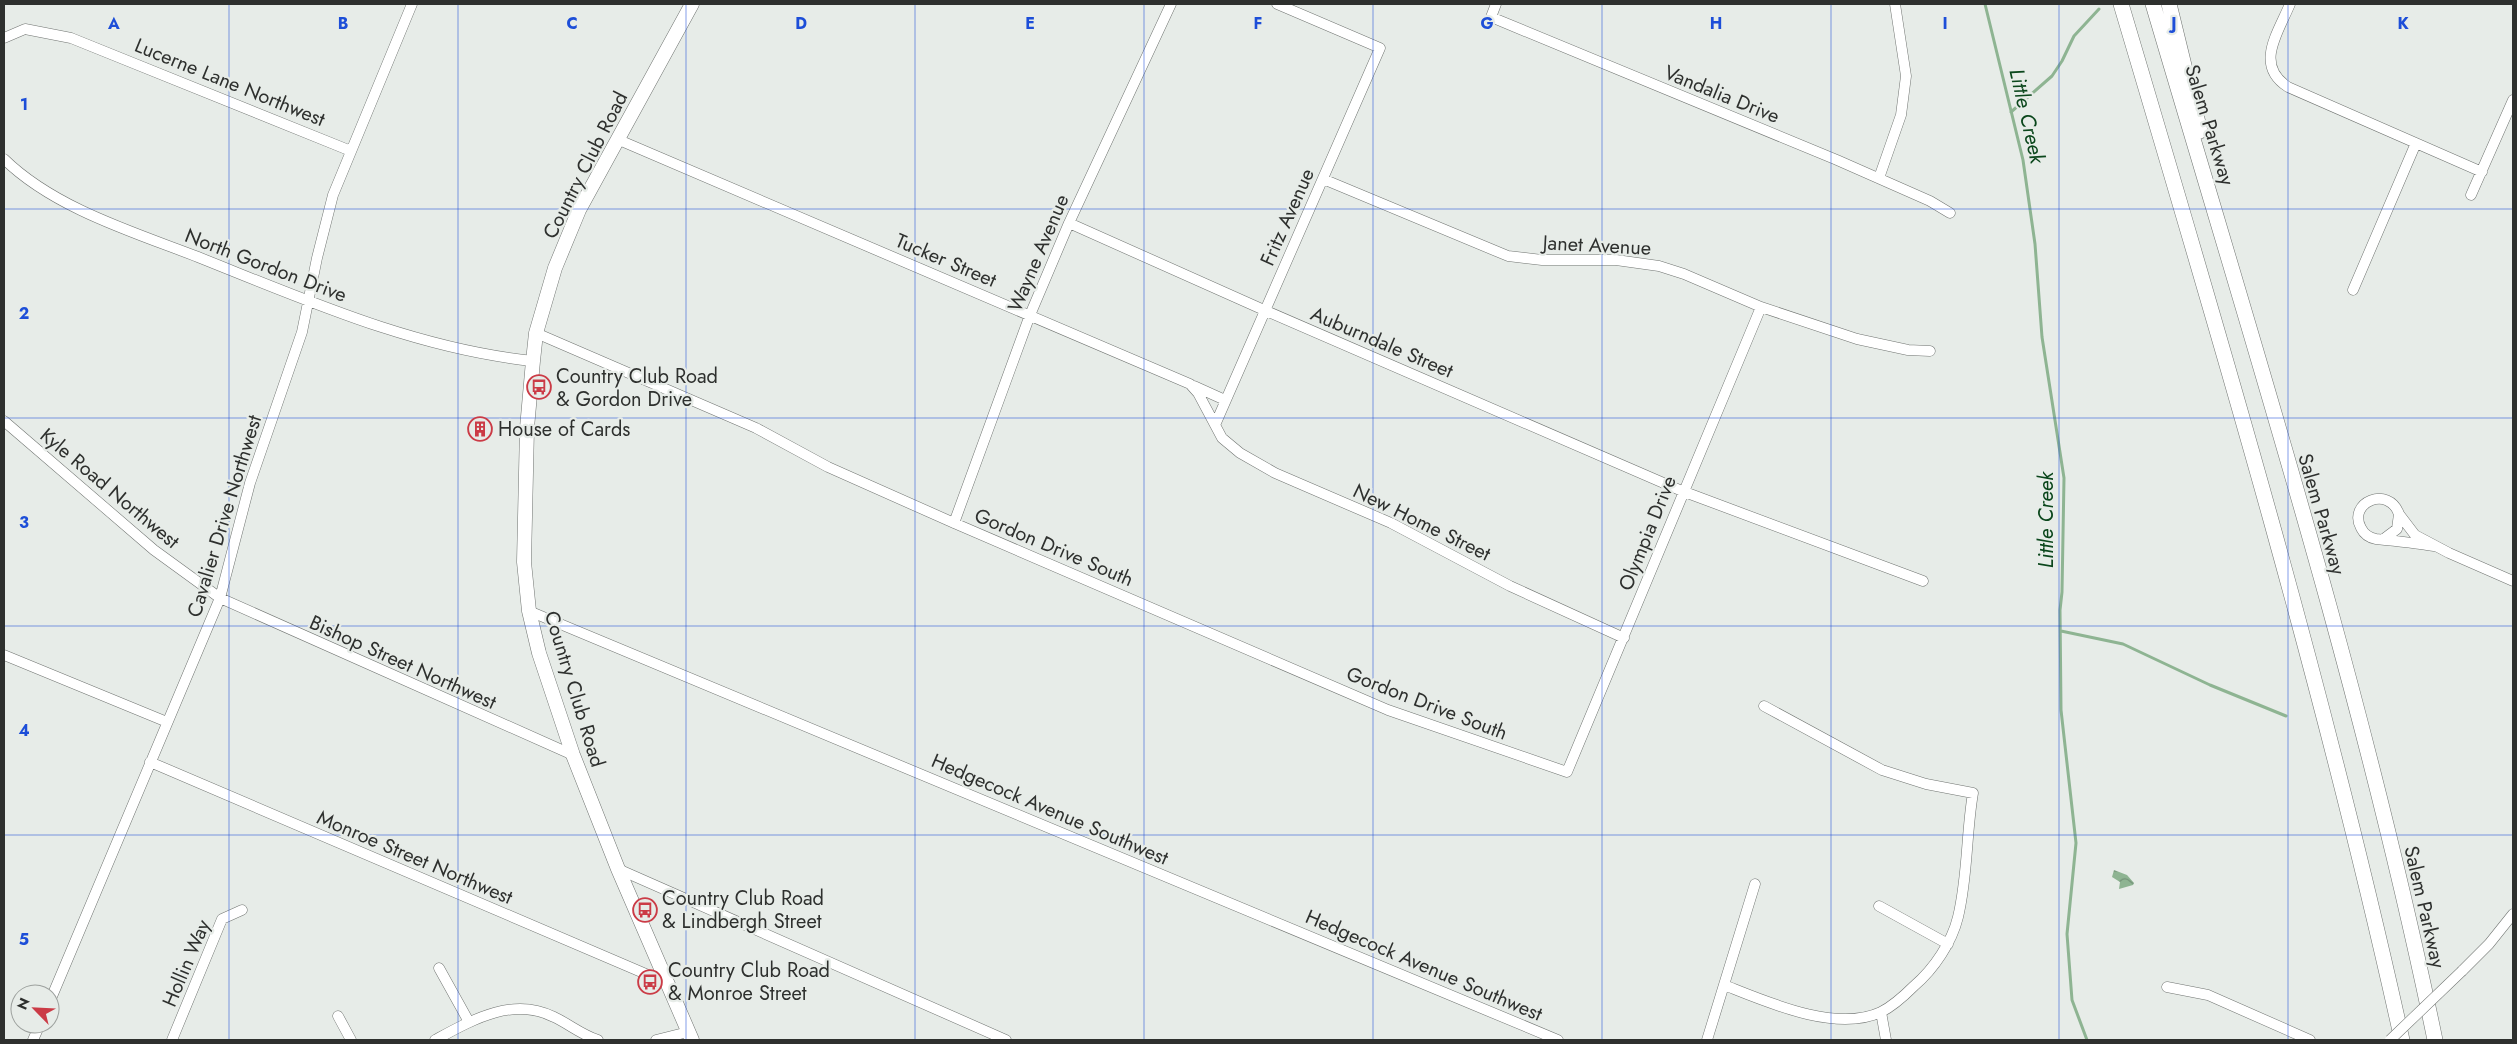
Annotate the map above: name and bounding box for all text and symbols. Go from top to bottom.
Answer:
text: A [107,12,120,35]
text: B [338,12,348,35]
text: C [566,12,578,35]
text: D [795,12,807,35]
text: E [1025,12,1035,35]
text: F [1254,12,1262,35]
text: G [1480,12,1494,35]
text: H [1710,12,1722,35]
text: I [1942,12,1948,35]
text: J [2168,12,2177,35]
text: K [2397,12,2409,35]
street label: Lucerne Lane Northwest [130,31,330,134]
street label: Vandalia Drive [1660,58,1784,131]
street label: Salem Parkway [2177,61,2242,189]
water label: Little Creek [2002,66,2053,167]
street label: Country Club Road [536,86,635,244]
text: 1 [20,93,28,116]
street label: Fritz Avenue [1253,164,1322,271]
street label: Wayne Avenue [1001,190,1076,317]
street label: North Gordon Drive [181,221,351,310]
street label: Tucker Street [891,226,1001,295]
street label: Janet Avenue [1539,228,1652,263]
street label: Auburndale Street [1306,299,1458,386]
text: 2 [19,302,29,325]
place label: Country Club Road & Gordon Drive [556,362,718,414]
bus stop icon: Country Club Road & Gordon Drive [526,374,552,400]
street label: Cavalier Drive Northwest [180,411,269,621]
place label: House of Cards [498,415,630,444]
building icon: House of Cards [467,416,493,442]
street label: Kyle Road Northwest [34,421,186,556]
street label: Salem Parkway [2290,450,2353,578]
street label: Olympia Drive [1611,471,1684,595]
water label: Little Creek [2031,471,2061,568]
street label: New Home Street [1348,477,1496,568]
street label: Gordon Drive South [970,501,1138,594]
text: 3 [19,511,29,534]
street label: Country Club Road [537,607,612,771]
street label: Bishop Street Northwest [305,608,501,717]
street label: Gordon Drive South [1342,659,1511,748]
text: 4 [18,719,30,742]
street label: Hedgecock Avenue Southwest [927,746,1173,873]
street label: Monroe Street Northwest [312,803,517,912]
street label: Salem Parkway [2396,843,2453,971]
place label: Country Club Road & Lindbergh Street [662,884,824,936]
bus stop icon: Country Club Road & Lindbergh Street [632,897,658,923]
street label: Hedgecock Avenue Southwest [1301,902,1547,1029]
street label: Hollin Way [155,915,218,1011]
text: 5 [19,928,29,951]
place label: Country Club Road & Monroe Street [668,956,830,1008]
bus stop icon: Country Club Road & Monroe Street [637,969,663,995]
north arrow [10,984,60,1034]
text: N [12,995,35,1013]

